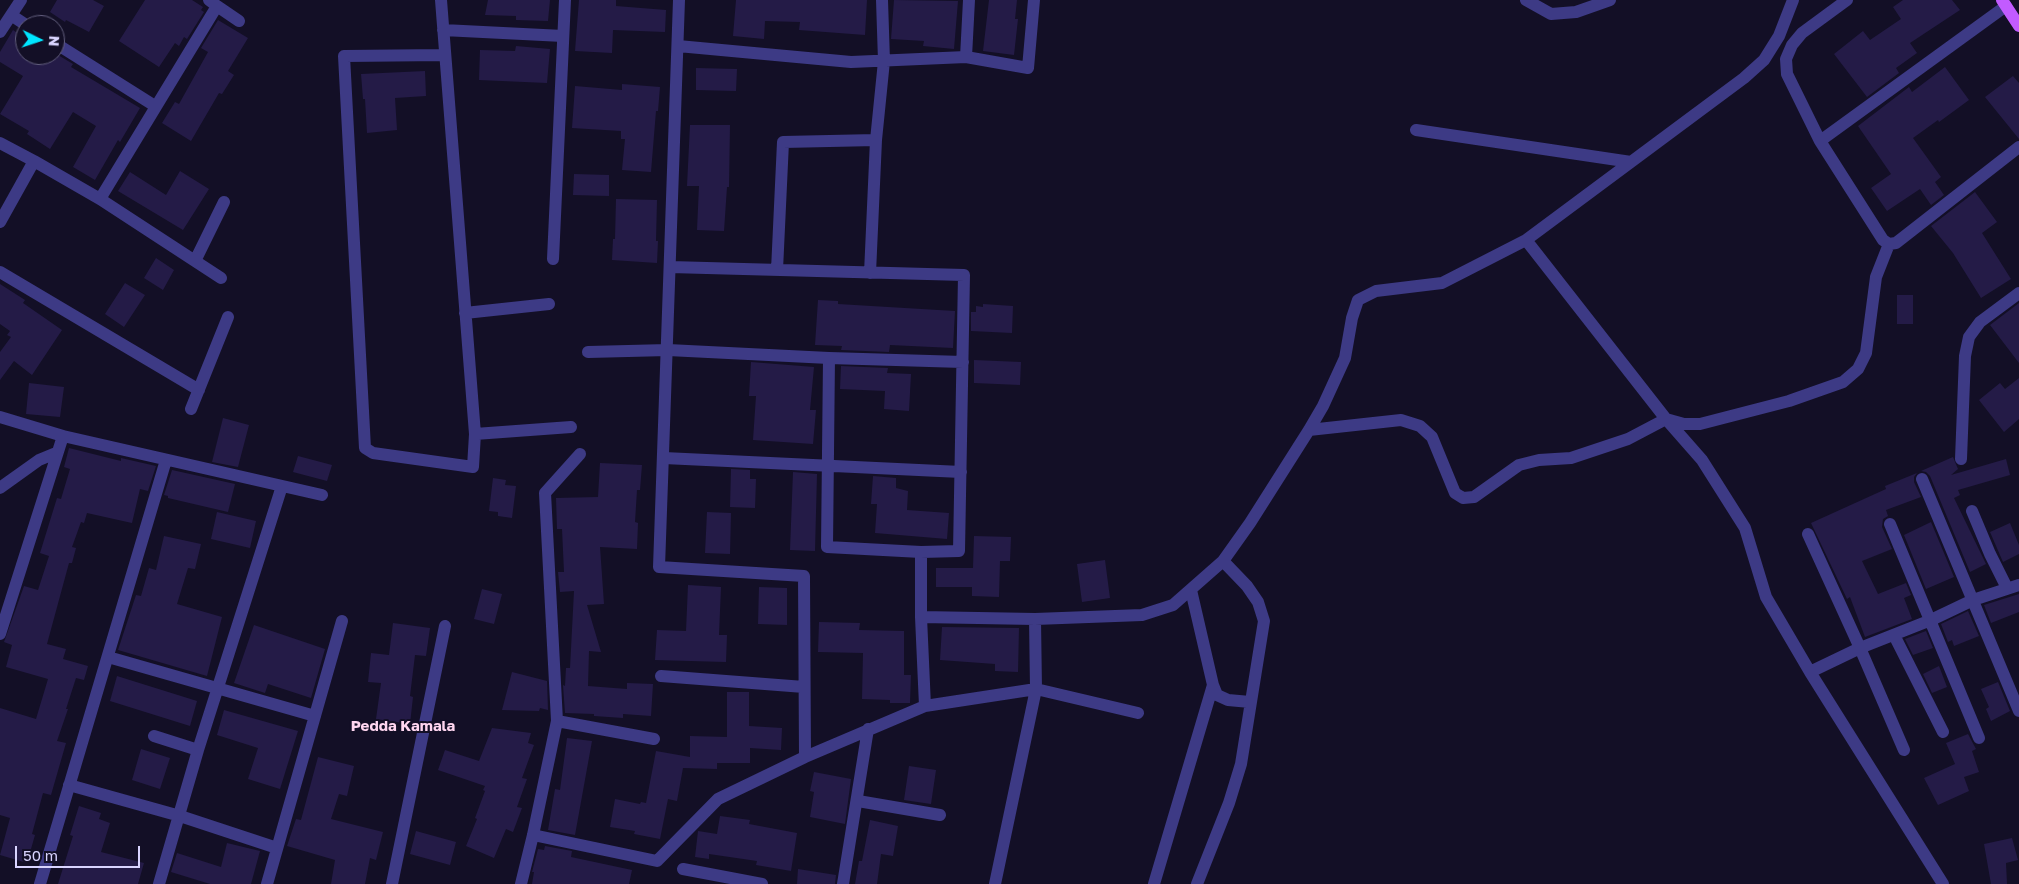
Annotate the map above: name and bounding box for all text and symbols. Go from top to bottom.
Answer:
north arrow [15,15,65,65]
text: N [46,35,63,47]
district label: Pedda Kamala [351,717,455,735]
scale bar [18,836,142,868]
text: 50 m [23,846,58,864]

